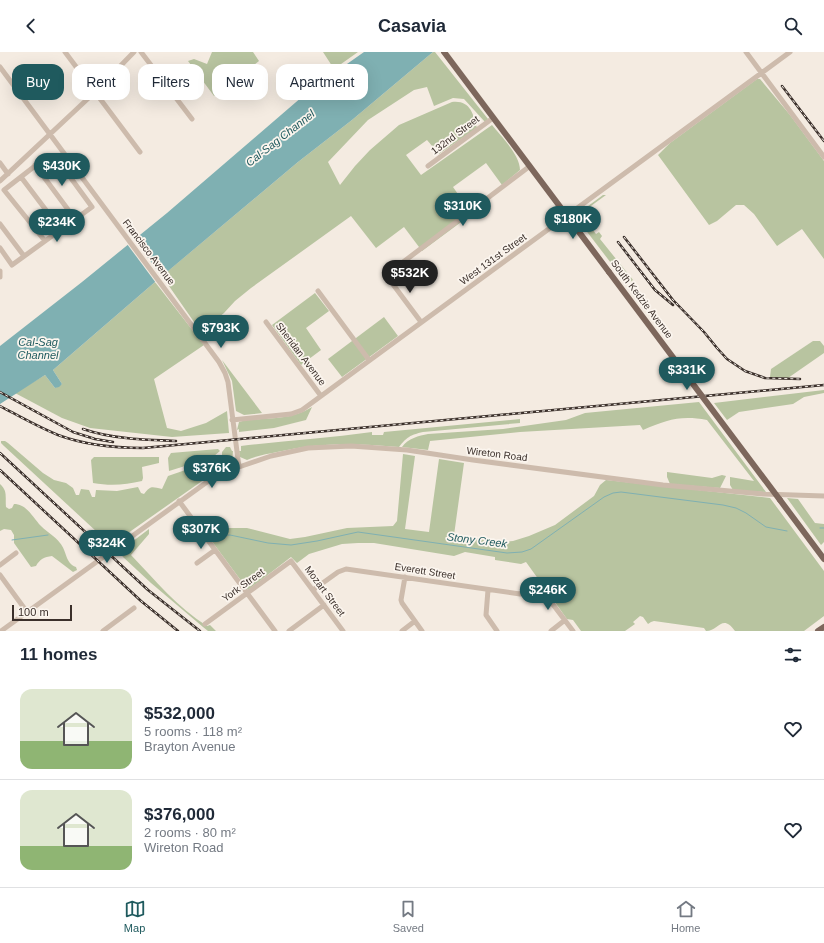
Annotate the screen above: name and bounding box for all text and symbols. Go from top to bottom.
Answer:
icon: back [20,15,42,37]
icon: search [782,15,804,37]
text: Casavia [378,16,446,36]
chip: Buy [12,64,64,100]
chip: Rent [72,64,130,100]
chip: Filters [138,64,204,100]
chip: New [212,64,268,100]
chip: Apartment [276,64,368,100]
water label: Cal-Sag Channel [243,107,317,169]
street label: 132nd Street [429,113,481,157]
pin: $430K [34,153,90,187]
text: $430K [43,158,81,173]
pin: $310K [435,193,491,227]
text: $310K [444,198,482,213]
pin: $180K [545,206,601,240]
pin: $234K [29,209,85,243]
text: $180K [554,211,592,226]
text: $234K [38,214,76,229]
street label: Francisco Avenue [121,217,178,287]
street label: West 131st Street [458,231,528,287]
street label: South Kedzie Avenue [609,258,675,341]
pin: $532K [382,260,438,294]
text: $532K [391,265,429,280]
pin: $793K [193,315,249,349]
text: $793K [202,320,240,335]
street label: Sheridan Avenue [274,320,329,388]
water label: Cal-Sag Channel [18,336,59,361]
pin: $331K [659,357,715,391]
text: $331K [668,362,706,377]
street label: Wireton Road [466,445,528,463]
pin: $376K [184,455,240,489]
text: $376K [193,460,231,475]
pin: $307K [173,516,229,550]
text: $307K [182,521,220,536]
pin: $324K [79,530,135,564]
water label: Stony Creek [446,530,508,550]
text: $324K [88,535,126,550]
street label: Everett Street [394,561,456,581]
street label: Mozart Street [303,564,348,618]
street label: York Street [220,566,266,604]
pin: $246K [520,577,576,611]
text: $246K [529,582,567,597]
scale bar [12,603,72,622]
text: 100 m [18,606,49,618]
icon: filters [782,644,804,666]
text: 11 homes [20,645,98,664]
text: $532,000 [144,704,215,723]
icon: home [52,705,100,753]
icon: heart [782,718,804,740]
text: 5 rooms · 118 m² [144,724,242,739]
text: Brayton Avenue [144,739,236,754]
text: $376,000 [144,805,215,824]
icon: home [52,806,100,854]
icon: heart [782,819,804,841]
text: 2 rooms · 80 m² [144,825,236,840]
text: Wireton Road [144,840,223,855]
tab: Map [124,898,146,934]
tab: Saved [393,898,424,934]
tab: Home [671,898,700,934]

